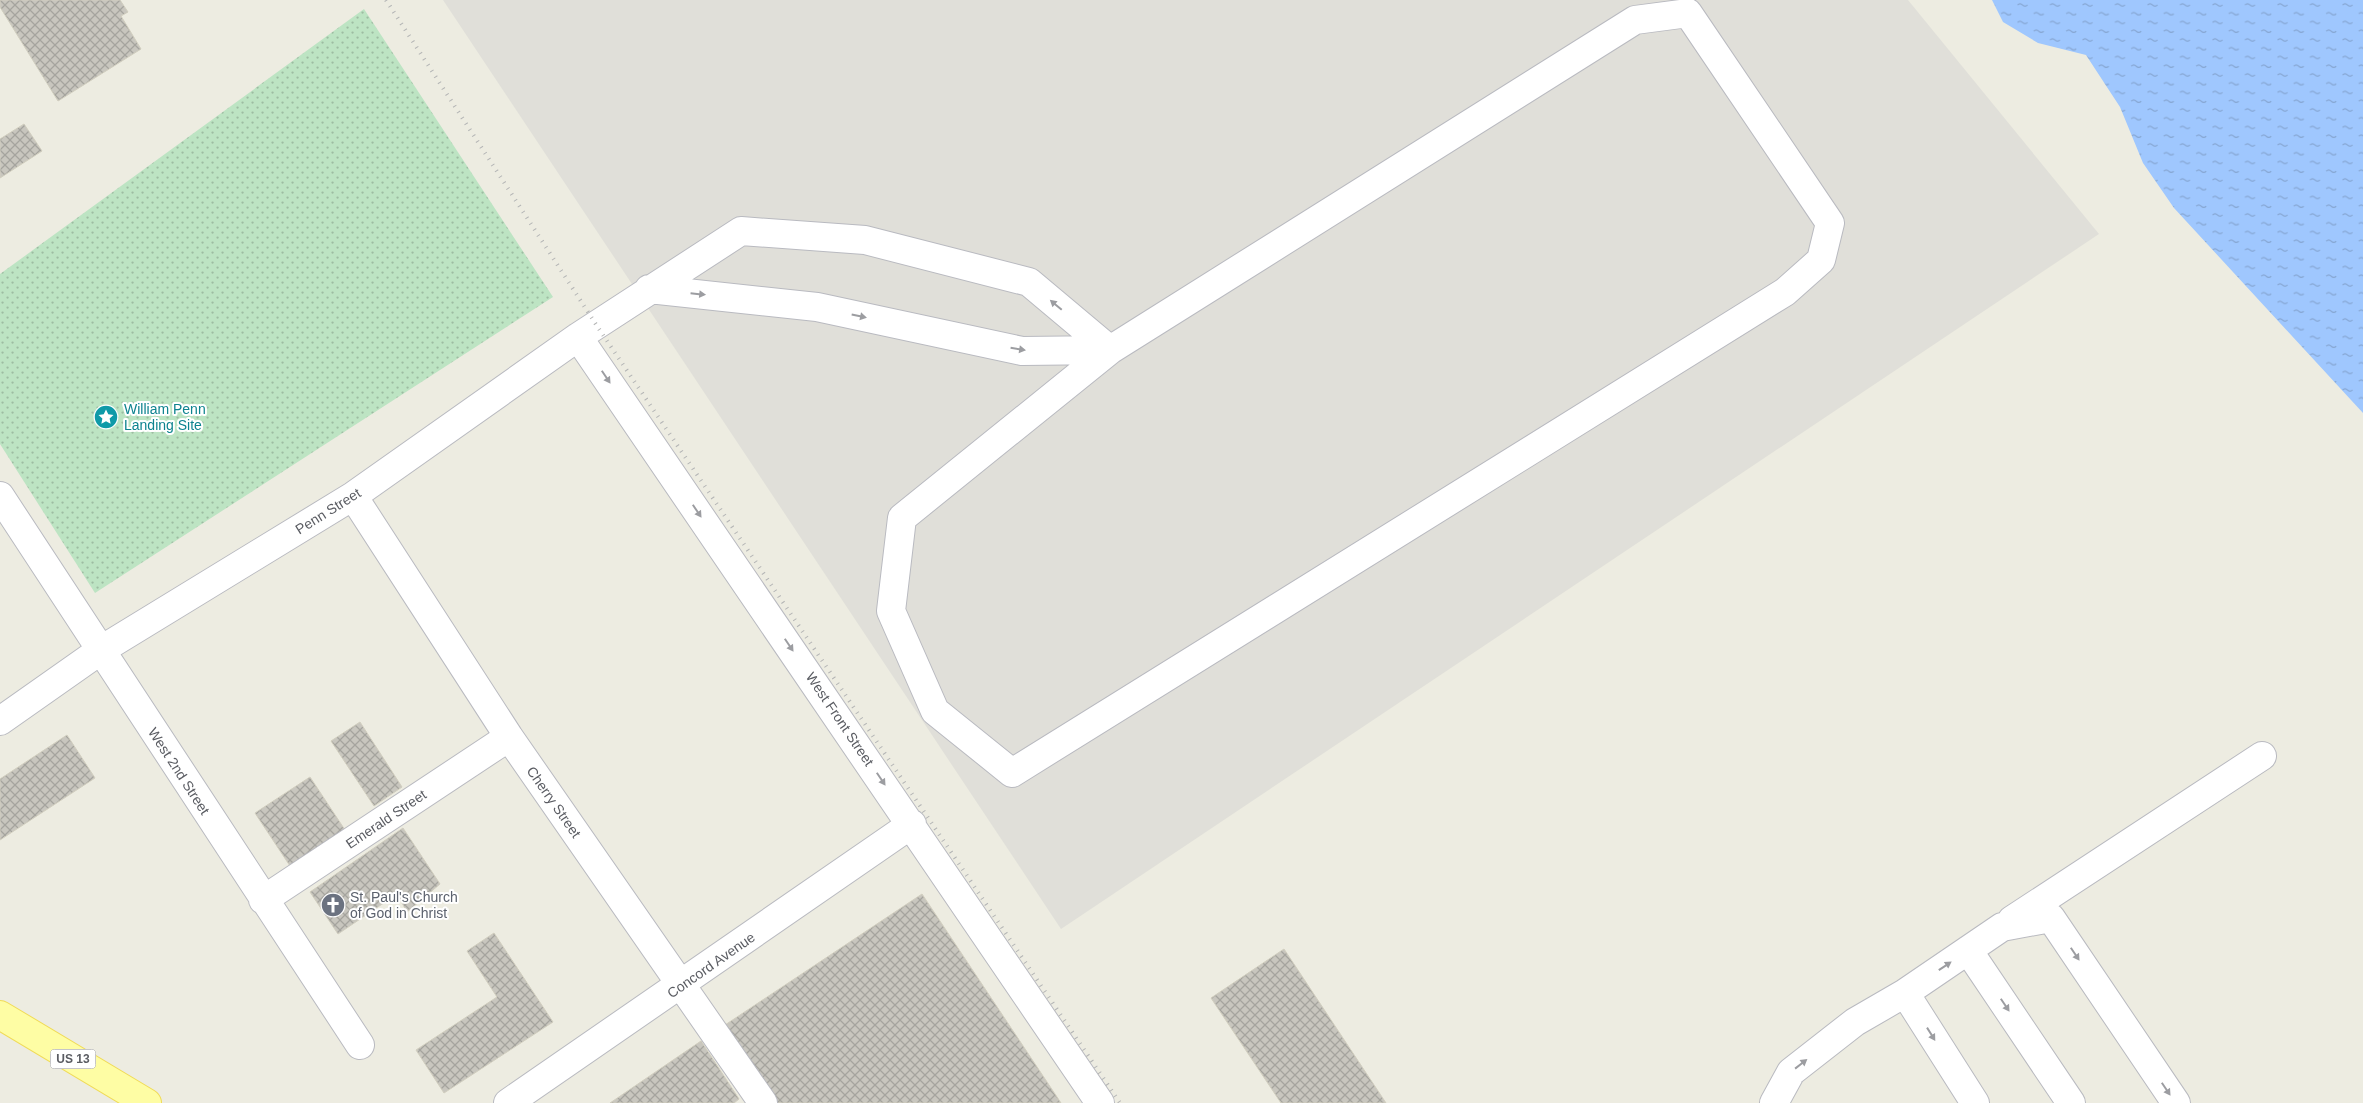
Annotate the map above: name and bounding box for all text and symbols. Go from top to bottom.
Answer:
one-way arrow [690,290,706,298]
one-way arrow [1050,299,1063,310]
one-way arrow [851,312,866,320]
one-way arrow [1010,346,1026,354]
one-way arrow [601,370,611,384]
place label: William Penn Landing Site [124,401,206,433]
place icon: William Penn Landing Site [93,404,119,430]
street label: Penn Street [292,485,364,537]
one-way arrow [693,504,702,518]
one-way arrow [784,638,794,652]
street label: West Front Street [803,669,877,769]
street label: West 2nd Street [145,725,213,817]
street label: Cherry Street [524,763,584,841]
one-way arrow [876,772,886,786]
street label: Emerald Street [343,786,429,852]
place label: St. Paul's Church of God in Christ [350,889,458,921]
church icon: St. Paul's Church of God in Christ [320,892,346,918]
street label: Concord Avenue [664,929,758,1001]
one-way arrow [2071,947,2080,961]
one-way arrow [1939,961,1952,971]
one-way arrow [2000,999,2010,1012]
one-way arrow [1927,1028,1936,1041]
road number: US 13 [50,1050,96,1068]
one-way arrow [1794,1058,1807,1069]
one-way arrow [2162,1082,2171,1096]

